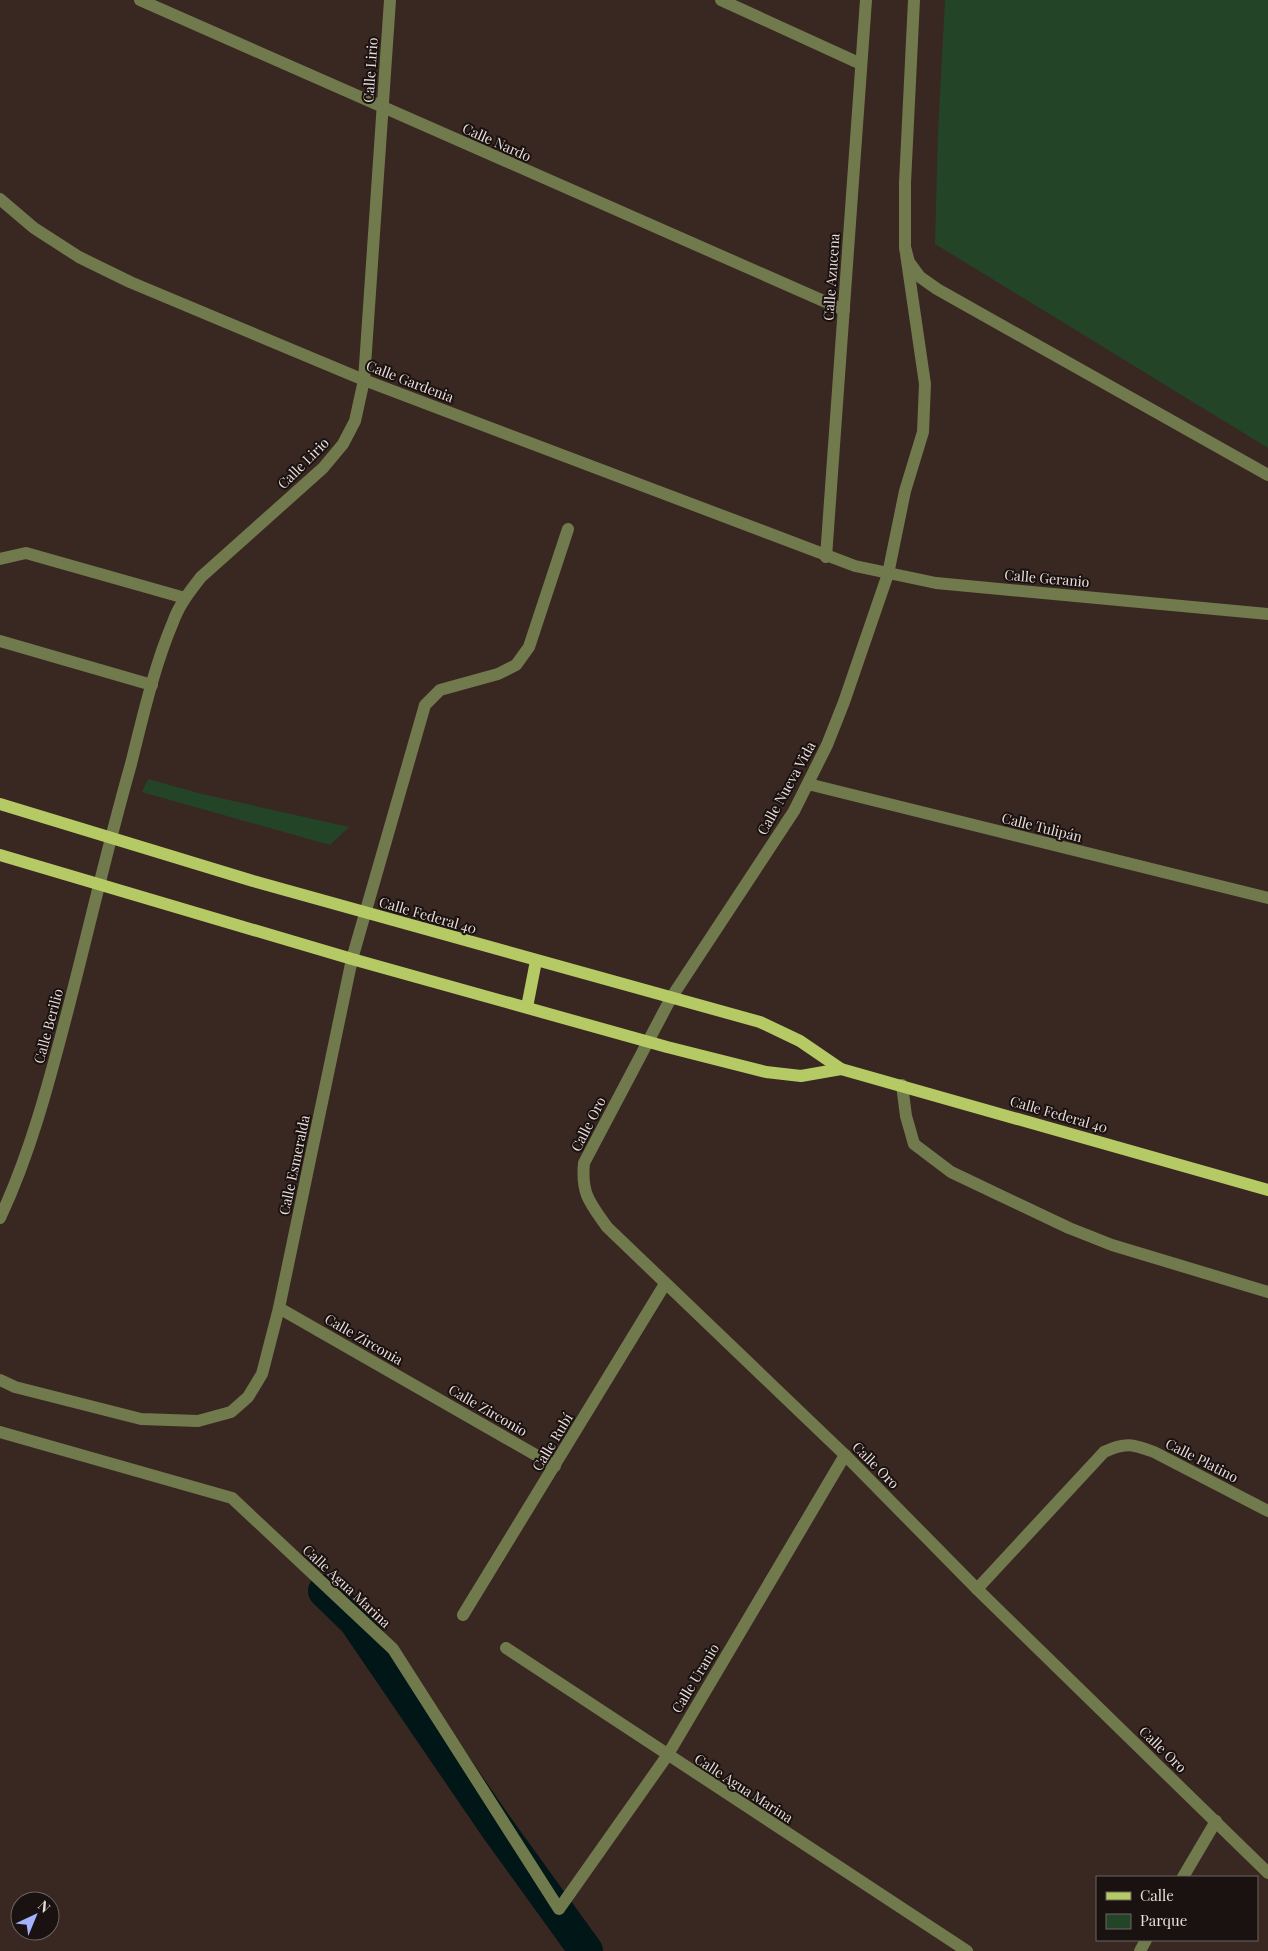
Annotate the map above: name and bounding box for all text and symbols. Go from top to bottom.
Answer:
street label: Calle Lirio [358,36,382,103]
street label: Calle Nardo [460,118,535,166]
street label: Calle Azucena [818,233,844,321]
street label: Calle Gardenia [363,356,457,406]
street label: Calle Lirio [273,433,333,493]
street label: Calle Geranio [1004,565,1091,591]
street label: Calle Nueva Vida [752,738,820,838]
street label: Calle Tulipán [1000,808,1085,846]
street label: Calle Federal 40 [377,892,479,938]
street label: Calle Berilio [29,986,67,1066]
street label: Calle Federal 40 [1008,1091,1110,1137]
street label: Calle Oro [566,1093,610,1155]
street label: Calle Esmeralda [274,1113,314,1217]
street label: Calle Zirconia [321,1309,407,1369]
street label: Calle Zirconio [445,1380,531,1440]
street label: Calle Rubí [527,1410,577,1474]
street label: Calle Platino [1162,1434,1242,1487]
street label: Calle Oro [848,1437,904,1493]
street label: Calle Agua Marina [299,1540,395,1632]
street label: Calle Uranio [667,1640,723,1716]
street label: Calle Oro [1135,1722,1191,1777]
street label: Calle Agua Marina [691,1749,797,1827]
legend [1096,1876,1258,1941]
text: Calle [1140,1885,1174,1905]
north arrow [10,1891,60,1941]
text: N [34,1896,55,1917]
text: Parque [1140,1910,1187,1930]

